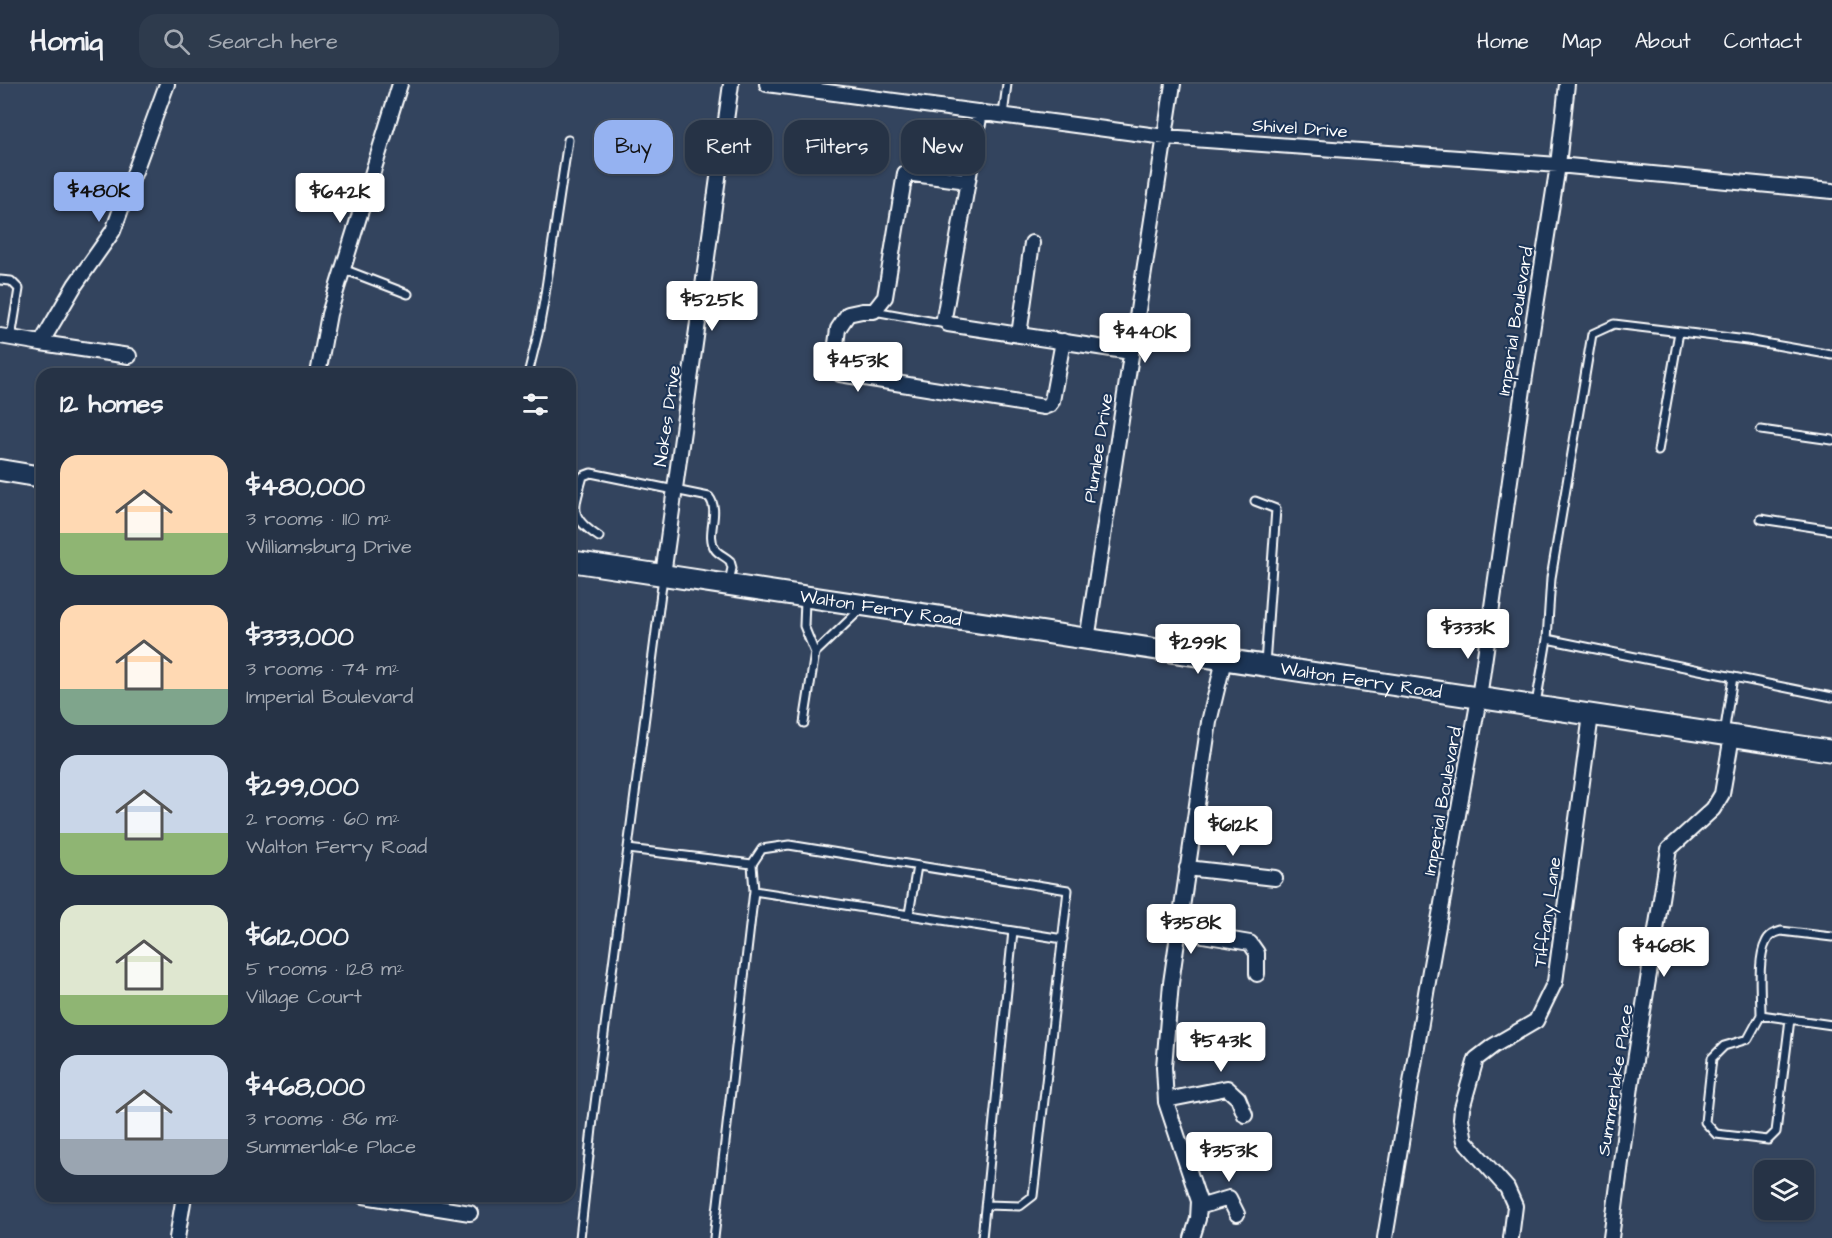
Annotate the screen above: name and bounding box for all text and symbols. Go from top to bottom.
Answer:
search box [139,14,559,68]
text: Homiq [30,22,103,61]
icon: search [160,25,193,58]
text: Search here [208,26,338,57]
text: Home [1477,27,1529,56]
text: Map [1562,27,1602,56]
text: About [1635,27,1691,56]
text: Contact [1724,27,1802,56]
street label: Shivel Drive [1251,113,1349,144]
chip: Buy [594,120,673,174]
chip: Rent [685,120,772,174]
chip: Filters [784,120,889,174]
chip: New [901,120,985,174]
pin: $480K [57,172,141,223]
pin: $642K [298,173,382,224]
text: $480K [68,177,130,205]
text: $642K [310,178,370,206]
street label: Imperial Boulevard [1491,245,1540,397]
pin: $525K [670,281,754,332]
text: $525K [680,286,744,314]
pin: $440K [1103,313,1187,364]
text: $440K [1113,318,1177,346]
pin: $453K [816,342,900,393]
text: $453K [827,347,889,375]
street label: Nokes Drive [648,364,687,468]
text: 12 homes [60,386,163,422]
icon: filters [519,388,552,421]
street label: Plumlee Drive [1078,391,1120,505]
text: $480,000 [246,469,365,505]
icon: home [108,479,180,551]
text: 3 rooms · 110 m² [246,505,391,533]
text: Williamsburg Drive [246,533,412,561]
street label: Walton Ferry Road [798,584,963,633]
pin: $333K [1426,609,1510,660]
text: $333K [1441,614,1495,642]
text: $333,000 [246,619,354,655]
pin: $299K [1156,624,1240,675]
icon: home [108,629,180,701]
text: $299K [1169,629,1227,657]
text: 3 rooms · 74 m² [246,655,399,683]
street label: Walton Ferry Road [1278,656,1444,705]
text: Imperial Boulevard [246,683,413,711]
street label: Imperial Boulevard [1417,725,1468,877]
text: $299,000 [246,769,359,805]
icon: home [108,779,180,851]
text: 2 rooms · 60 m² [246,805,400,833]
pin: $612K [1191,806,1275,857]
text: $612K [1208,811,1258,839]
text: Walton Ferry Road [246,833,427,861]
street label: Tiffany Lane [1527,855,1569,969]
pin: $358K [1149,904,1233,955]
text: $358K [1161,909,1221,937]
text: $612,000 [246,919,349,955]
pin: $468K [1622,927,1706,978]
icon: home [108,929,180,1001]
text: $468K [1633,932,1695,960]
text: 5 rooms · 128 m² [246,955,404,983]
text: Village Court [246,983,362,1011]
street label: Summerlake Place [1591,1002,1640,1158]
pin: $543K [1179,1022,1263,1073]
text: $543K [1190,1027,1252,1055]
text: $468,000 [246,1069,365,1105]
icon: home [108,1079,180,1151]
text: 3 rooms · 86 m² [246,1105,399,1133]
pin: $353K [1187,1132,1271,1183]
text: Summerlake Place [246,1133,416,1161]
text: $353K [1200,1137,1258,1165]
map controls [1754,1160,1814,1220]
button: layers [1754,1160,1814,1220]

